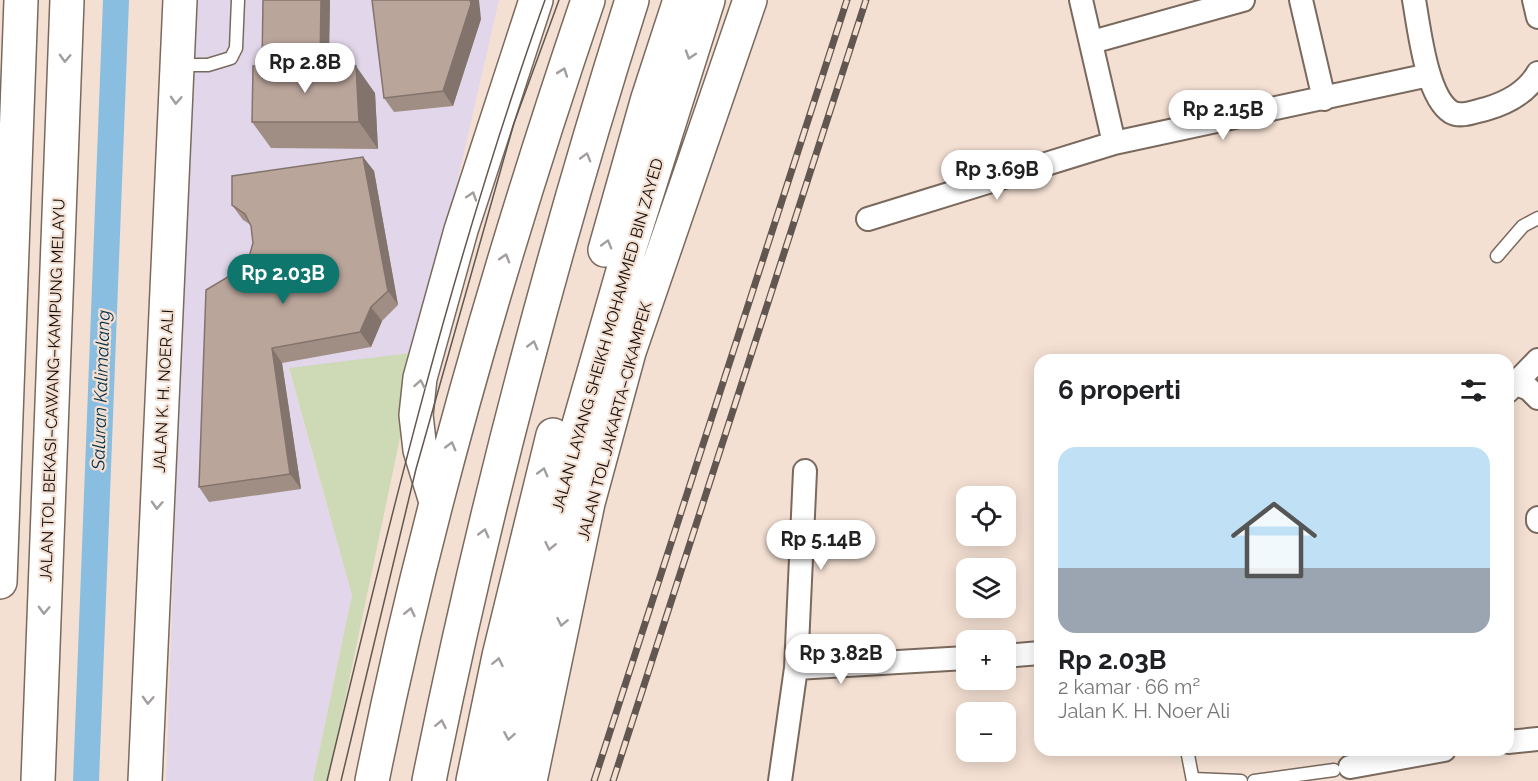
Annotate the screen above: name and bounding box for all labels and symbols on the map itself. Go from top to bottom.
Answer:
pin: Rp 2.8B [250,43,360,94]
one-way arrow [684,50,697,60]
one-way arrow [59,54,71,63]
one-way arrow [556,67,569,78]
pin: Rp 2.15B [1161,90,1285,141]
one-way arrow [169,96,182,105]
pin: Rp 3.69B [935,150,1059,201]
one-way arrow [579,152,591,163]
street label: JALAN LAYANG SHEIKH MOHAMMED BIN ZAYED [548,156,667,514]
one-way arrow [465,191,477,202]
street label: JALAN TOL BEKASI–CAWANG–KAMPUNG MELAYU [36,198,69,582]
one-way arrow [600,239,612,250]
one-way arrow [498,253,510,264]
pin: Rp 2.03B [221,254,345,305]
street label: JALAN TOL JAKARTA–CIKAMPEK [573,299,656,543]
water label: Saluran Kalimalang [87,309,114,471]
street label: JALAN K. H. NOER ALI [150,309,177,473]
one-way arrow [525,340,538,350]
one-way arrow [413,379,426,389]
one-way arrow [443,441,456,451]
one-way arrow [536,468,548,478]
one-way arrow [151,500,164,509]
pin: Rp 5.14B [759,520,883,571]
one-way arrow [476,529,489,539]
one-way arrow [544,541,557,551]
one-way arrow [38,606,51,615]
one-way arrow [402,608,415,618]
one-way arrow [556,616,569,626]
pin: Rp 3.82B [779,634,903,685]
one-way arrow [491,657,504,667]
one-way arrow [142,695,155,704]
one-way arrow [434,719,447,729]
one-way arrow [503,731,516,741]

